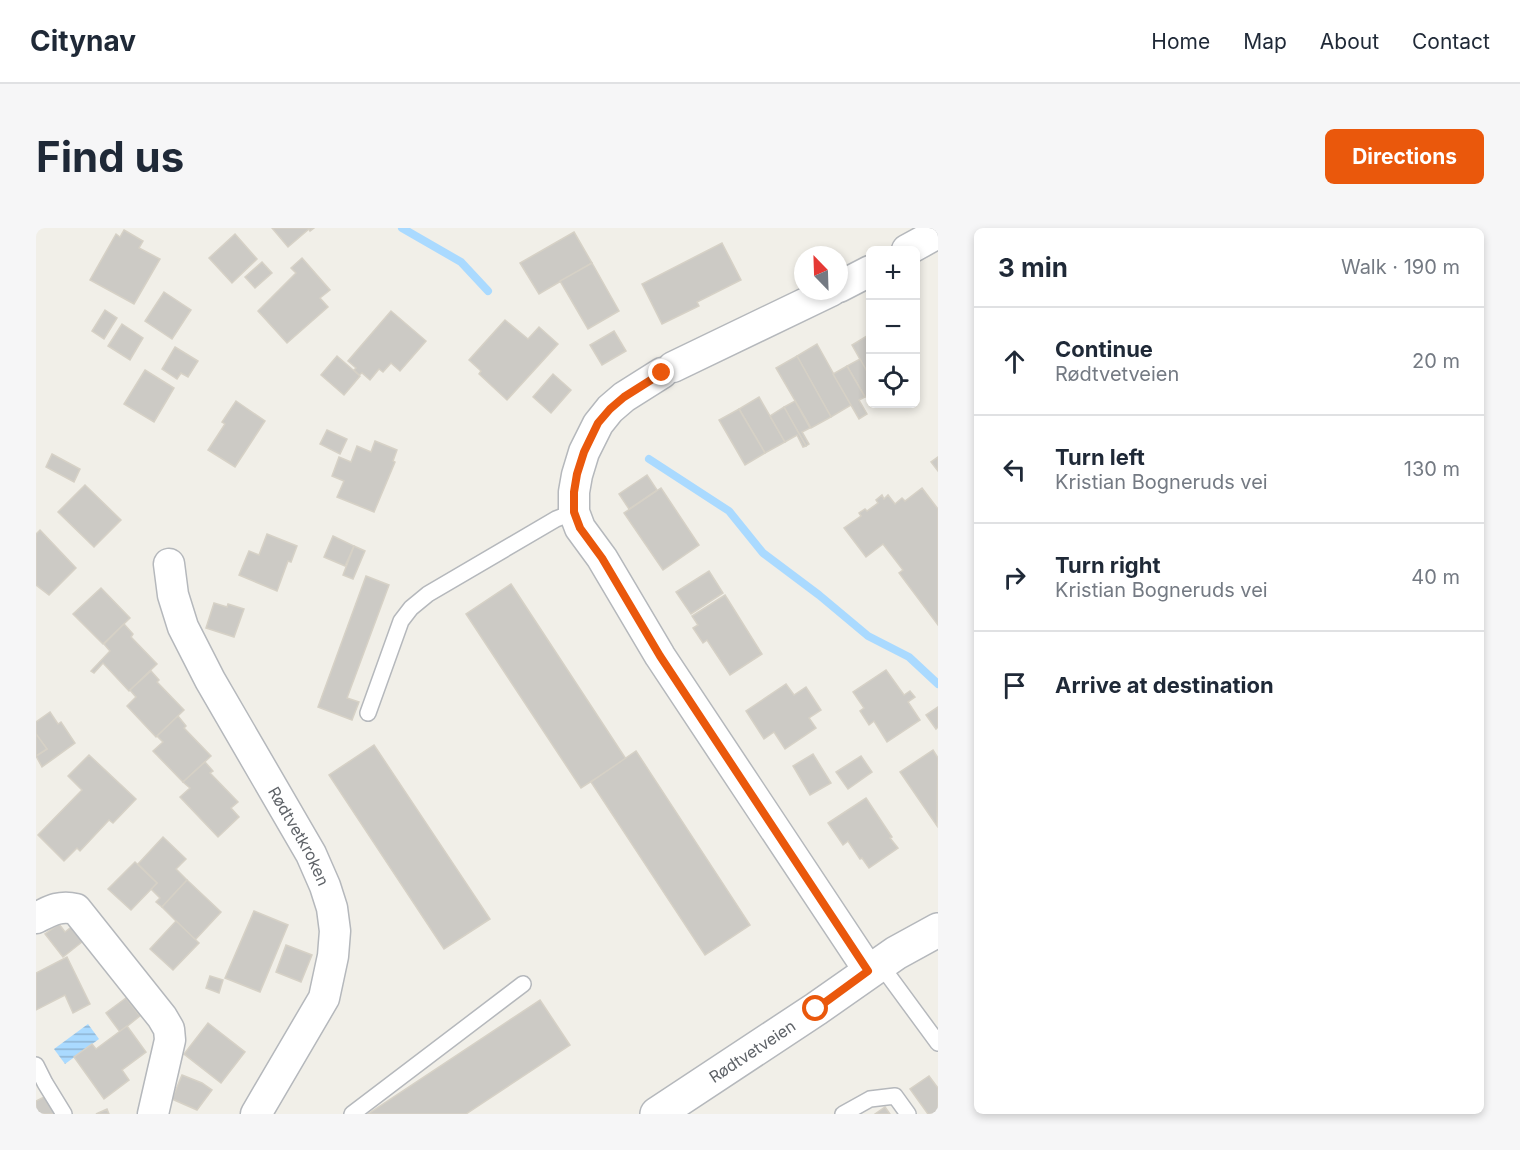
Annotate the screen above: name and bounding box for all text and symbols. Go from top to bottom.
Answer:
text: Citynav [30,24,136,58]
text: Home [1151,29,1210,54]
text: Map [1243,29,1287,54]
text: About [1320,29,1379,54]
text: Contact [1412,29,1490,54]
button: Directions [1325,129,1484,184]
text: Find us [36,131,184,182]
north arrow [794,246,848,300]
map controls [866,246,920,408]
button: + [866,246,920,300]
text: 3 min [998,252,1068,283]
text: Walk · 190 m [1341,255,1460,279]
button: − [866,300,920,354]
text: Continue [1055,336,1153,362]
icon: ahead [998,345,1031,378]
text: 20 m [1412,349,1460,373]
button: locate [866,354,920,408]
route end [648,359,674,385]
text: Rødtvetveien [1055,362,1179,386]
text: Turn left [1055,444,1145,470]
icon: left [998,453,1031,486]
text: 130 m [1404,457,1460,481]
text: Kristian Bogneruds vei [1055,470,1268,494]
text: Turn right [1055,552,1161,578]
icon: right [998,561,1031,594]
text: 40 m [1411,565,1460,589]
text: Kristian Bogneruds vei [1055,578,1268,602]
icon: arrive [998,669,1031,702]
text: Arrive at destination [1055,672,1274,698]
street label: Rødtvetkroken [264,783,334,889]
route start [802,995,828,1021]
street label: Rødtvetveien [705,1015,799,1087]

